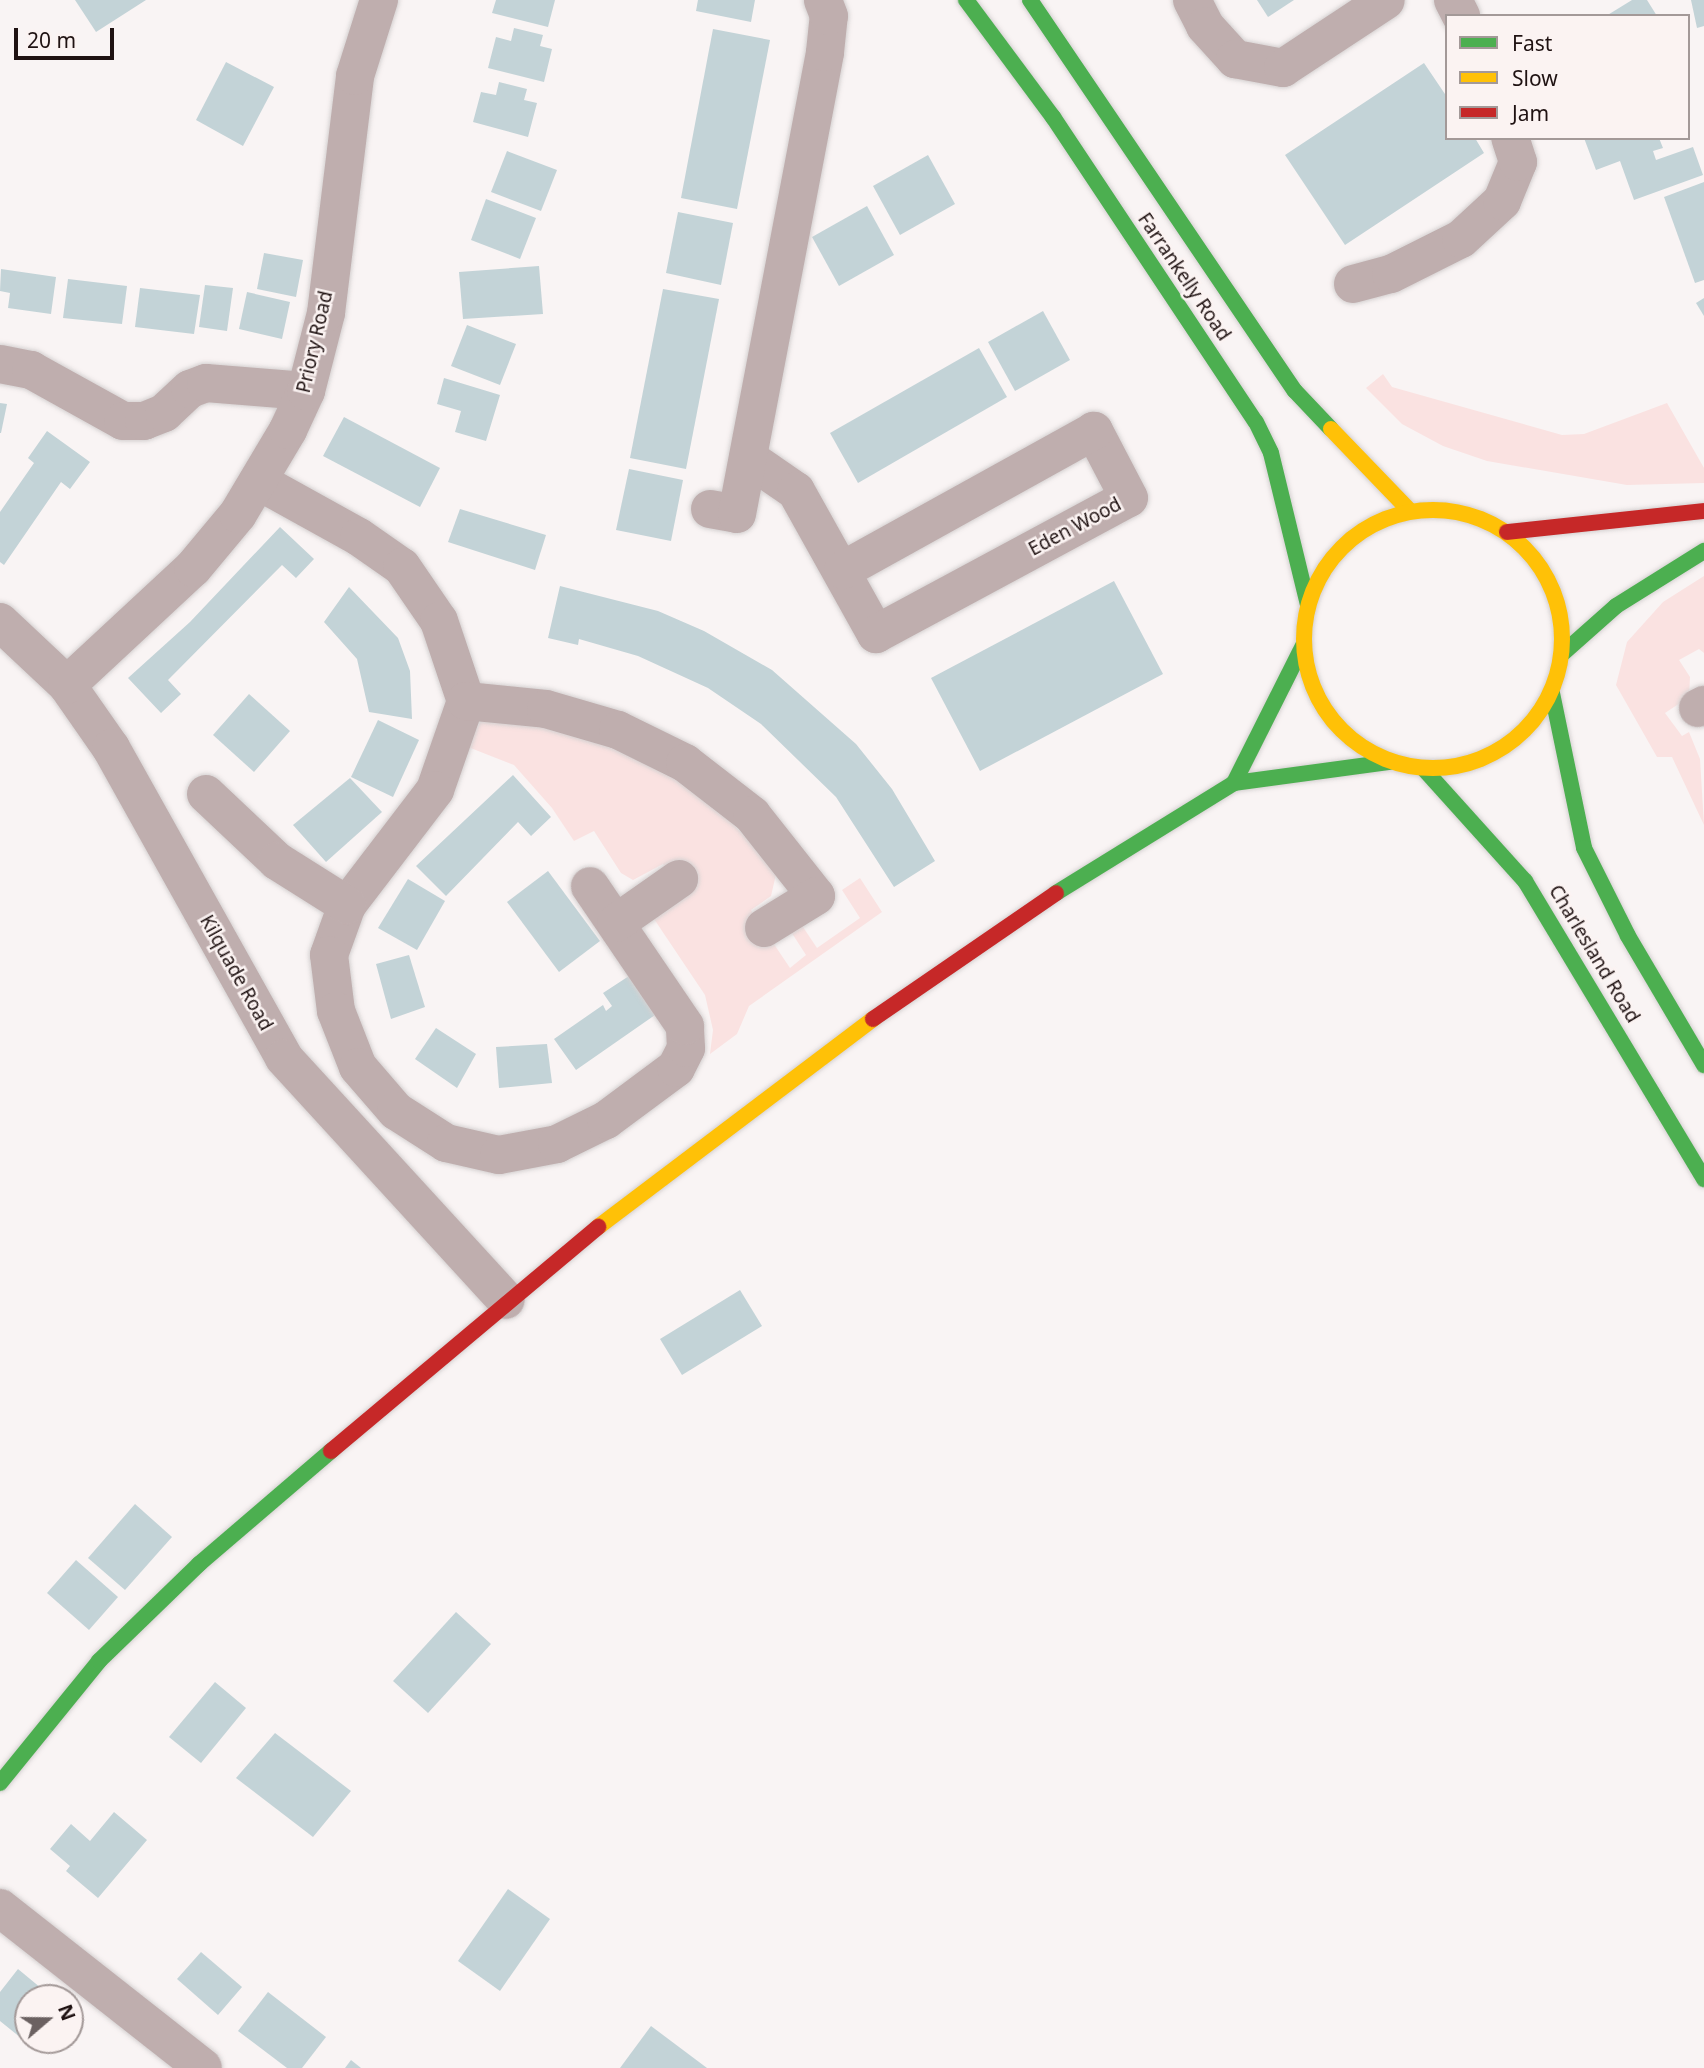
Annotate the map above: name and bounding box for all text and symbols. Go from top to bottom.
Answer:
scale bar [18,14,117,58]
legend [1445,14,1690,140]
text: 20 m [27,26,76,54]
text: Fast [1512,29,1552,57]
text: Slow [1512,64,1558,92]
text: Jam [1512,99,1549,127]
street label: Farrankelly Road [1133,209,1235,345]
street label: Priory Road [292,289,338,395]
street label: Eden Wood [1025,493,1125,561]
street label: Charlesland Road [1544,881,1644,1027]
street label: Kilquade Road [195,911,277,1035]
north arrow [14,1984,84,2054]
text: N [52,2001,82,2024]

